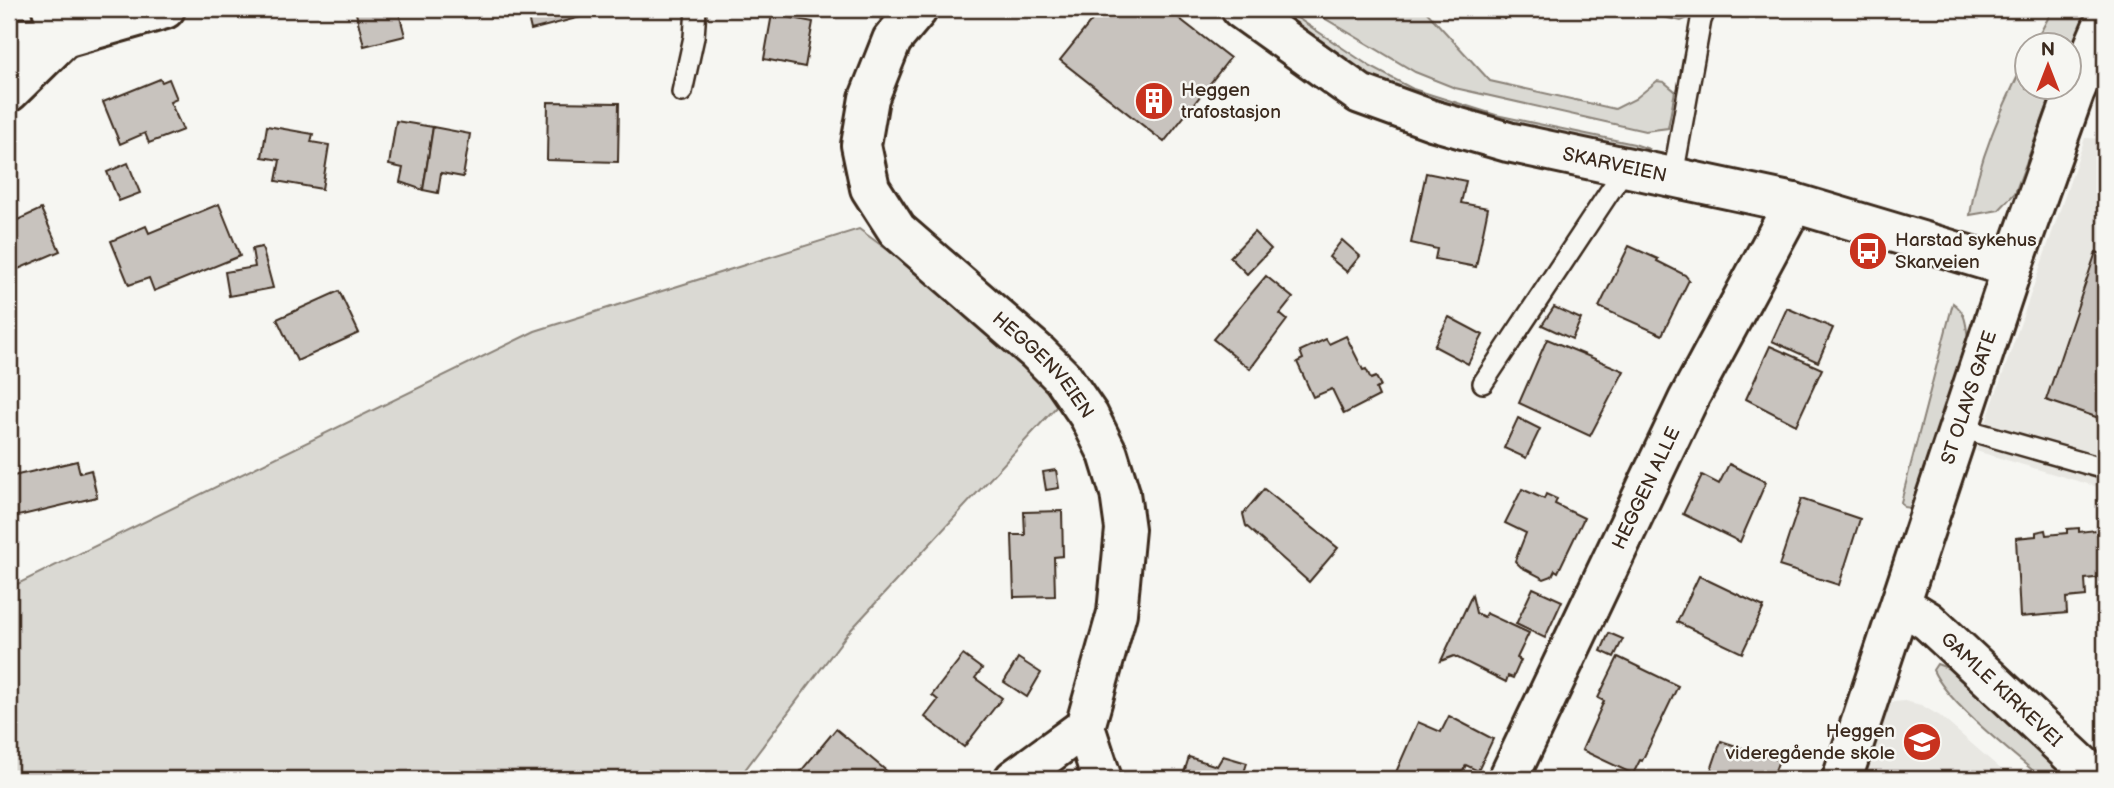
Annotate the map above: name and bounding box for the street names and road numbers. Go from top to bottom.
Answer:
street label: SKARVEIEN [1561,142,1669,187]
street label: HEGGENVEIEN [988,307,1099,423]
street label: ST OLAVS GATE [1936,328,2002,467]
street label: HEGGEN ALLE [1607,423,1685,553]
street label: GAMLE KIRKEVEI [1936,628,2067,752]

